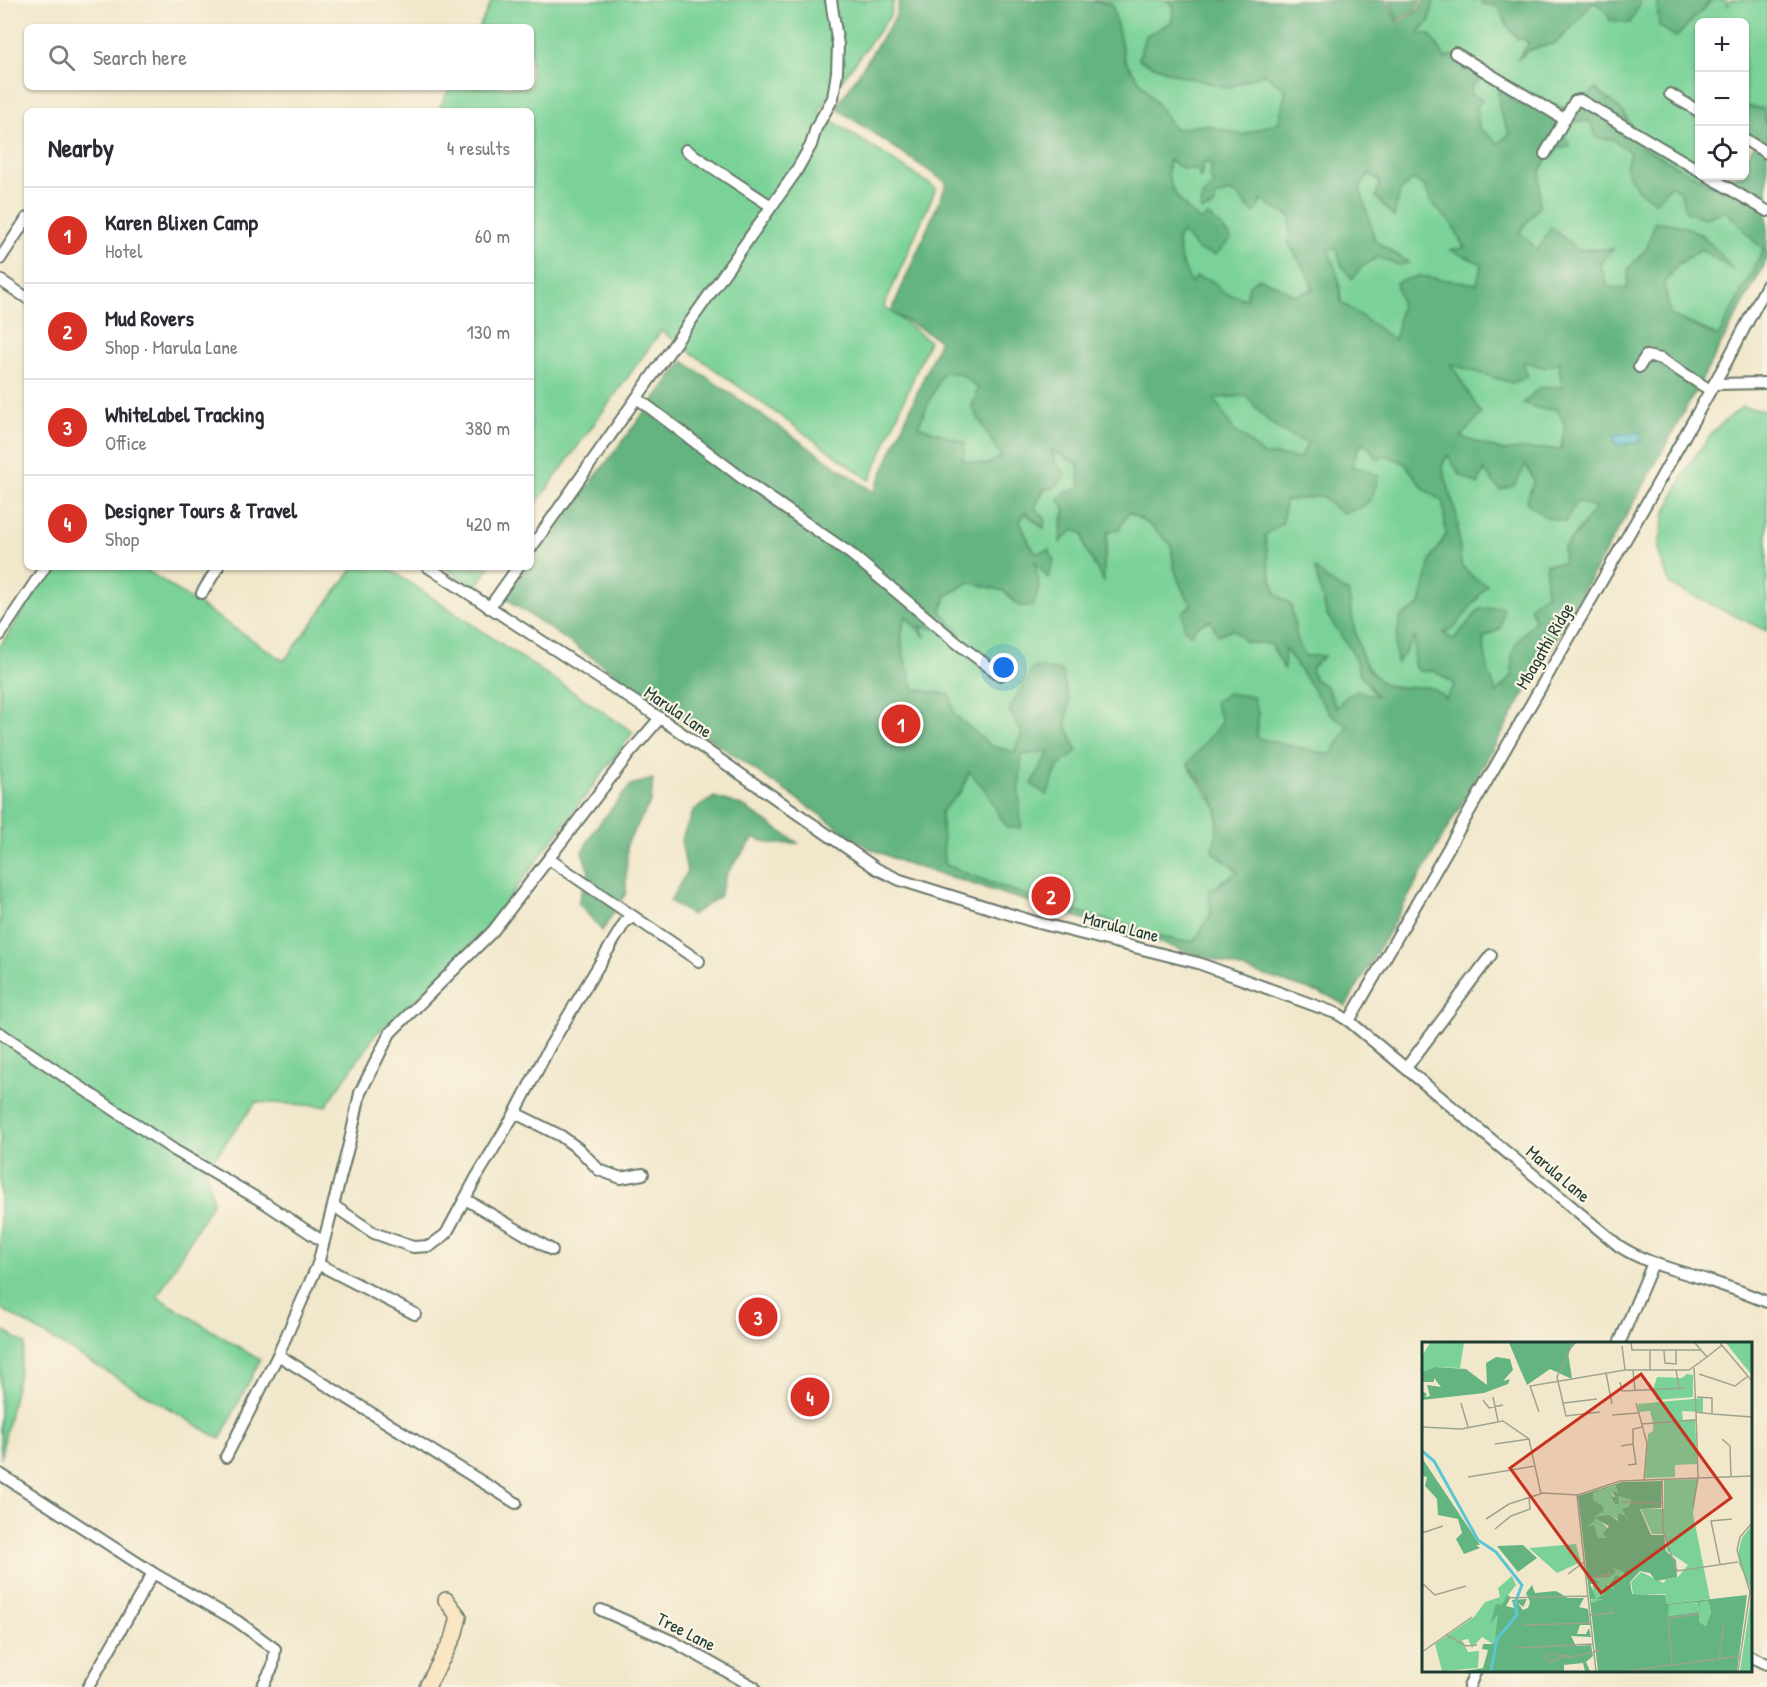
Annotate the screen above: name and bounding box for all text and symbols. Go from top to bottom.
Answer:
map controls [1695,18,1749,180]
button: + [1695,18,1749,72]
search box [24,24,534,90]
icon: search [45,41,78,74]
text: Search here [93,42,187,72]
button: − [1695,72,1749,126]
button: locate [1695,126,1749,180]
text: Nearby [48,130,114,165]
text: 4 results [447,134,510,161]
text: Karen Blixen Camp [105,207,258,237]
text: 1 [64,222,71,249]
text: 60 m [475,222,510,249]
text: Hotel [105,237,143,264]
text: Mud Rovers [105,303,194,333]
text: 2 [63,318,72,345]
text: 130 m [467,318,510,345]
text: Shop · Marula Lane [105,333,238,360]
text: WhiteLabel Tracking [105,399,264,429]
text: 3 [63,414,72,441]
text: 380 m [465,414,510,441]
text: Office [105,429,147,456]
text: Designer Tours & Travel [105,495,297,525]
text: 4 [64,510,71,537]
text: 420 m [466,510,510,537]
text: Shop [105,525,139,552]
street label: Mbagathi Ridge [1510,598,1580,694]
your location [989,653,1018,682]
street label: Marula Lane [639,680,717,743]
pin: 1 [882,702,920,746]
pin: 2 [1032,874,1070,918]
street label: Marula Lane [1081,905,1161,948]
street label: Marula Lane [1521,1139,1596,1208]
pin: 3 [738,1294,777,1340]
inset map [1422,1342,1752,1672]
pin: 4 [790,1374,830,1420]
street label: Tree Lane [653,1606,720,1657]

